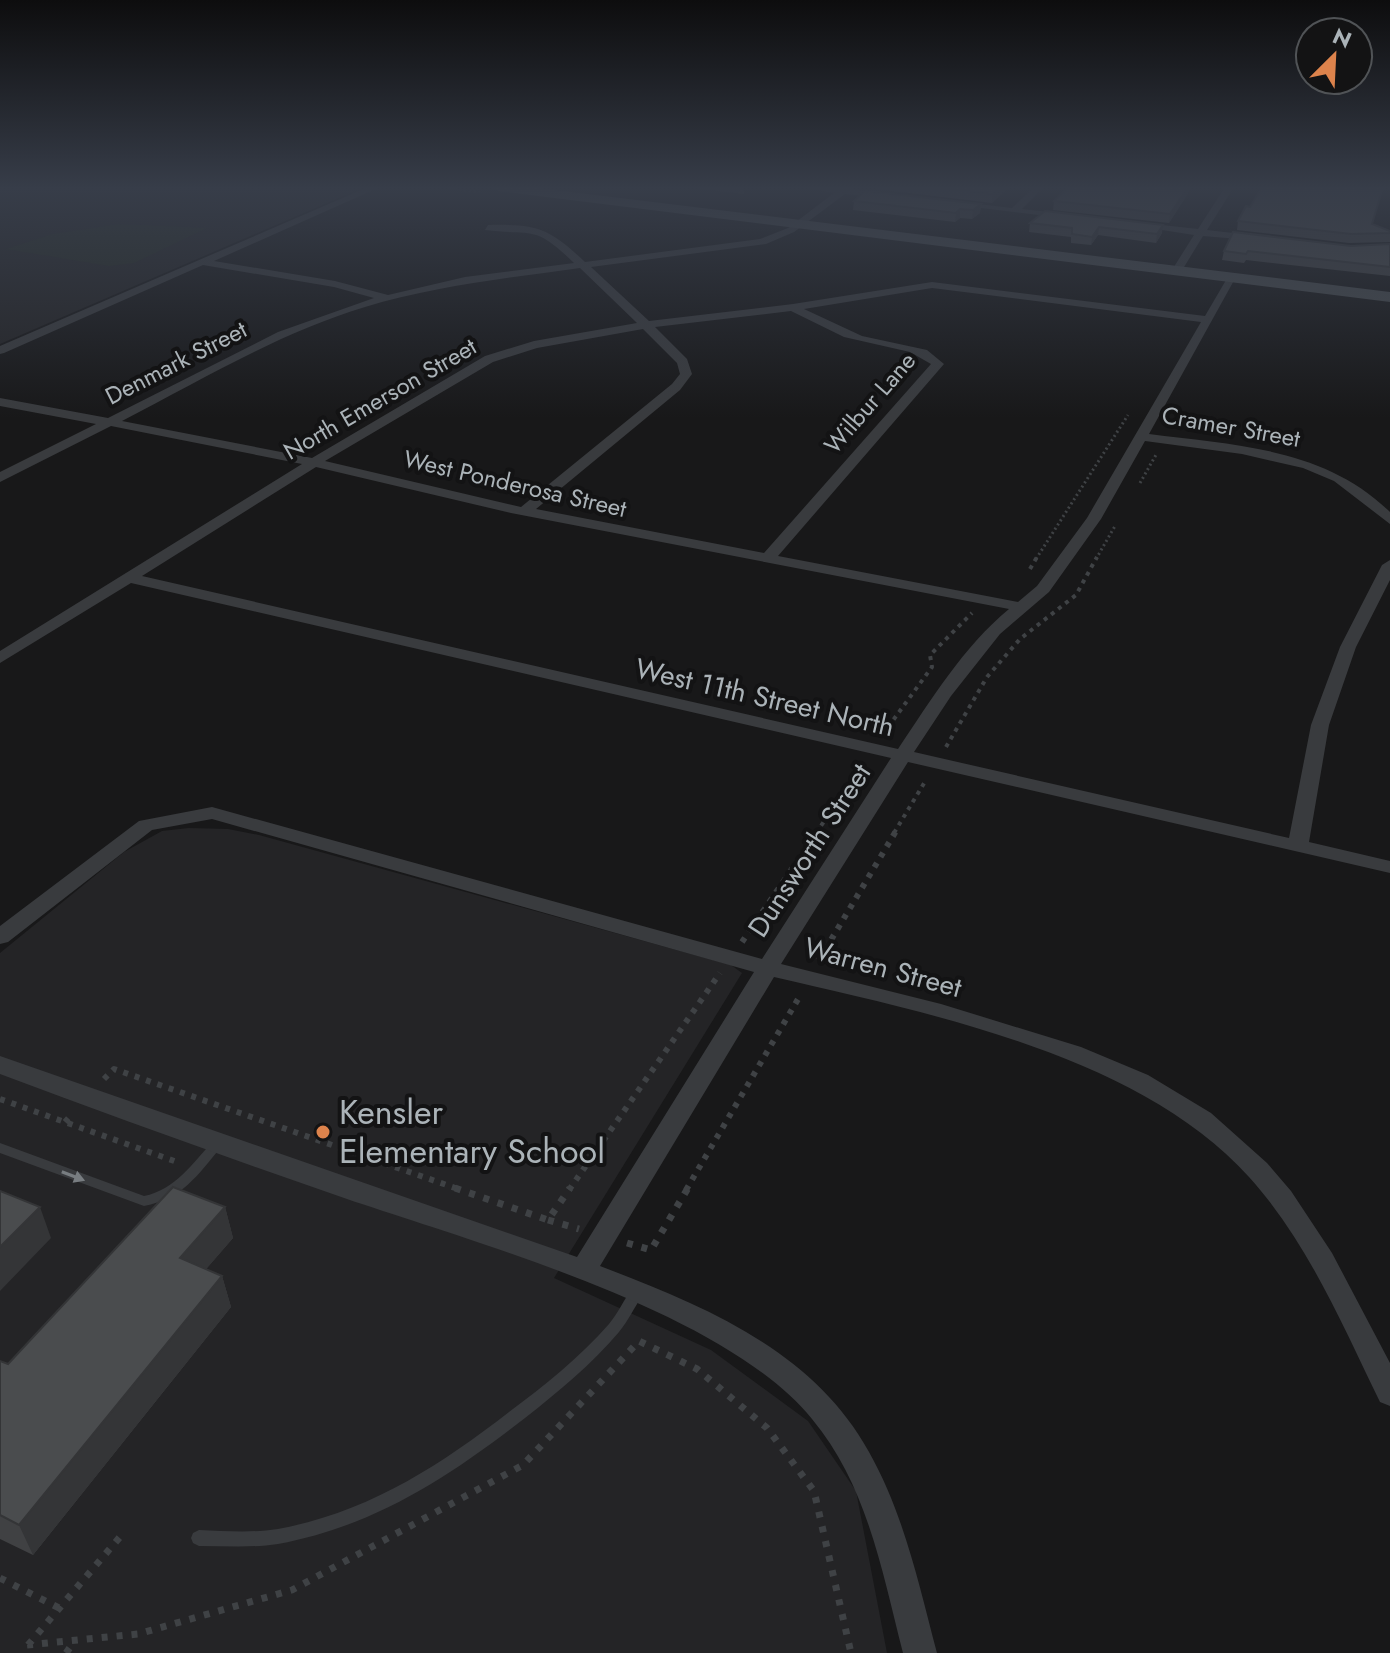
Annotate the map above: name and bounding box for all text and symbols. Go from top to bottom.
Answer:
north arrow [1294,16,1374,96]
text: N [1328,20,1357,56]
street label: Denmark Street [99,312,253,413]
street label: North Emerson Street [277,329,483,468]
street label: Wilbur Lane [816,344,924,461]
street label: Cramer Street [1159,397,1303,456]
street label: West Ponderosa Street [400,441,630,526]
street label: West 11th Street North [631,648,898,747]
street label: Dunsworth Street [738,755,881,945]
street label: Warren Street [800,927,966,1008]
place label: Kensler Elementary School [339,1088,605,1176]
marker: Kensler Elementary School [314,1123,332,1141]
one-way arrow [61,1170,85,1183]

